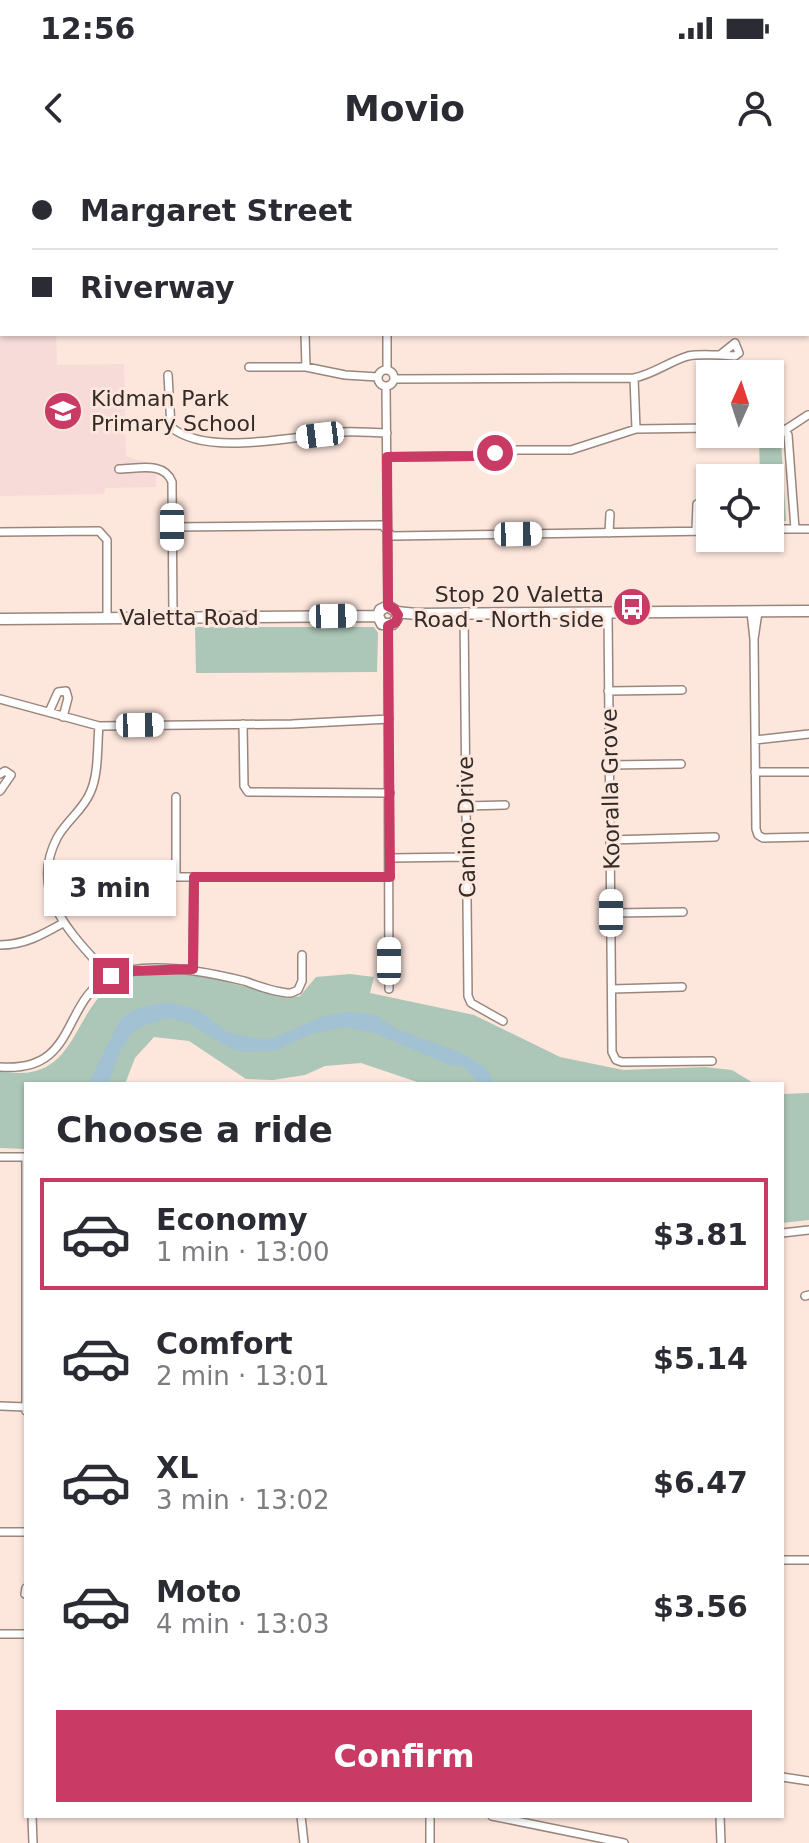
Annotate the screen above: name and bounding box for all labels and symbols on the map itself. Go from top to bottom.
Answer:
north arrow [696,360,784,448]
place label: Kidman Park Primary School [91,386,256,436]
school or university icon: Kidman Park Primary School [42,390,84,432]
car [295,420,345,450]
route start [477,435,513,471]
car [160,503,184,551]
car [494,522,542,546]
place label: Stop 20 Valetta Road - North side [413,582,604,632]
bus stop icon: Stop 20 Valetta Road - North side [611,586,653,628]
car [309,604,357,628]
street label: Valetta Road [119,605,259,630]
street label: Kooralla Grove [597,708,624,870]
car [116,713,164,737]
street label: Canino Drive [453,756,480,898]
callout: 3 min [45,860,177,916]
car [599,889,623,937]
car [377,937,401,985]
route end [93,958,129,994]

